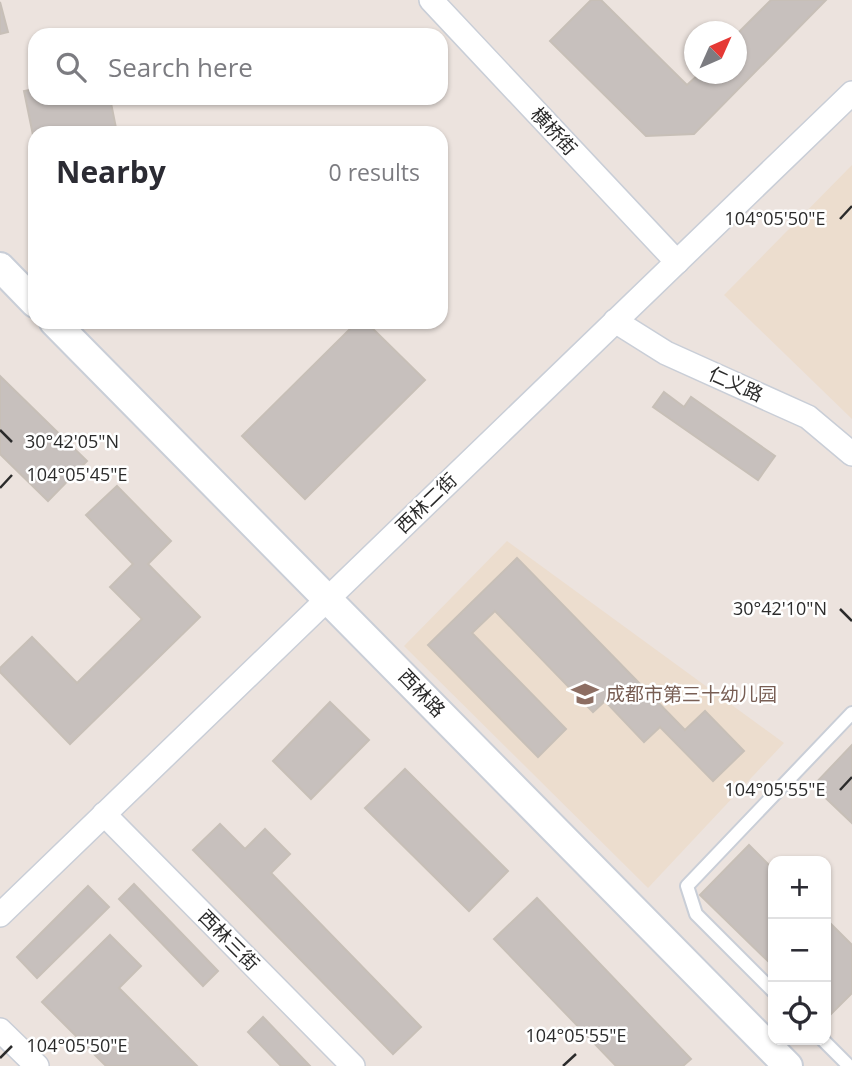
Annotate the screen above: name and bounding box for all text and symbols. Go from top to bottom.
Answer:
north arrow [684,21,747,84]
search box [28,28,448,105]
icon: search [52,48,90,86]
text: Search here [108,49,253,85]
street label: 横桥街 [525,101,583,161]
text: Nearby [56,151,166,192]
text: 0 results [329,156,420,188]
text: 104°05'50"E [725,206,825,230]
street label: 仁义路 [705,361,767,407]
text: 30°42'05"N [25,429,119,453]
text: 104°05'45"E [27,462,127,486]
street label: 西林二街 [390,467,462,539]
text: 30°42'10"N [733,596,827,620]
street label: 西林路 [393,663,451,723]
school or university icon: 成都市第三十幼儿园 [570,679,600,709]
place label: 成都市第三十幼儿园 [606,681,777,707]
text: 104°05'55"E [725,777,825,801]
map controls [768,856,831,1045]
button: + [768,856,831,919]
street label: 西林三街 [193,904,265,976]
button: − [768,919,831,982]
button: locate [768,982,831,1045]
text: 104°05'55"E [526,1023,626,1047]
text: 104°05'50"E [27,1033,127,1057]

